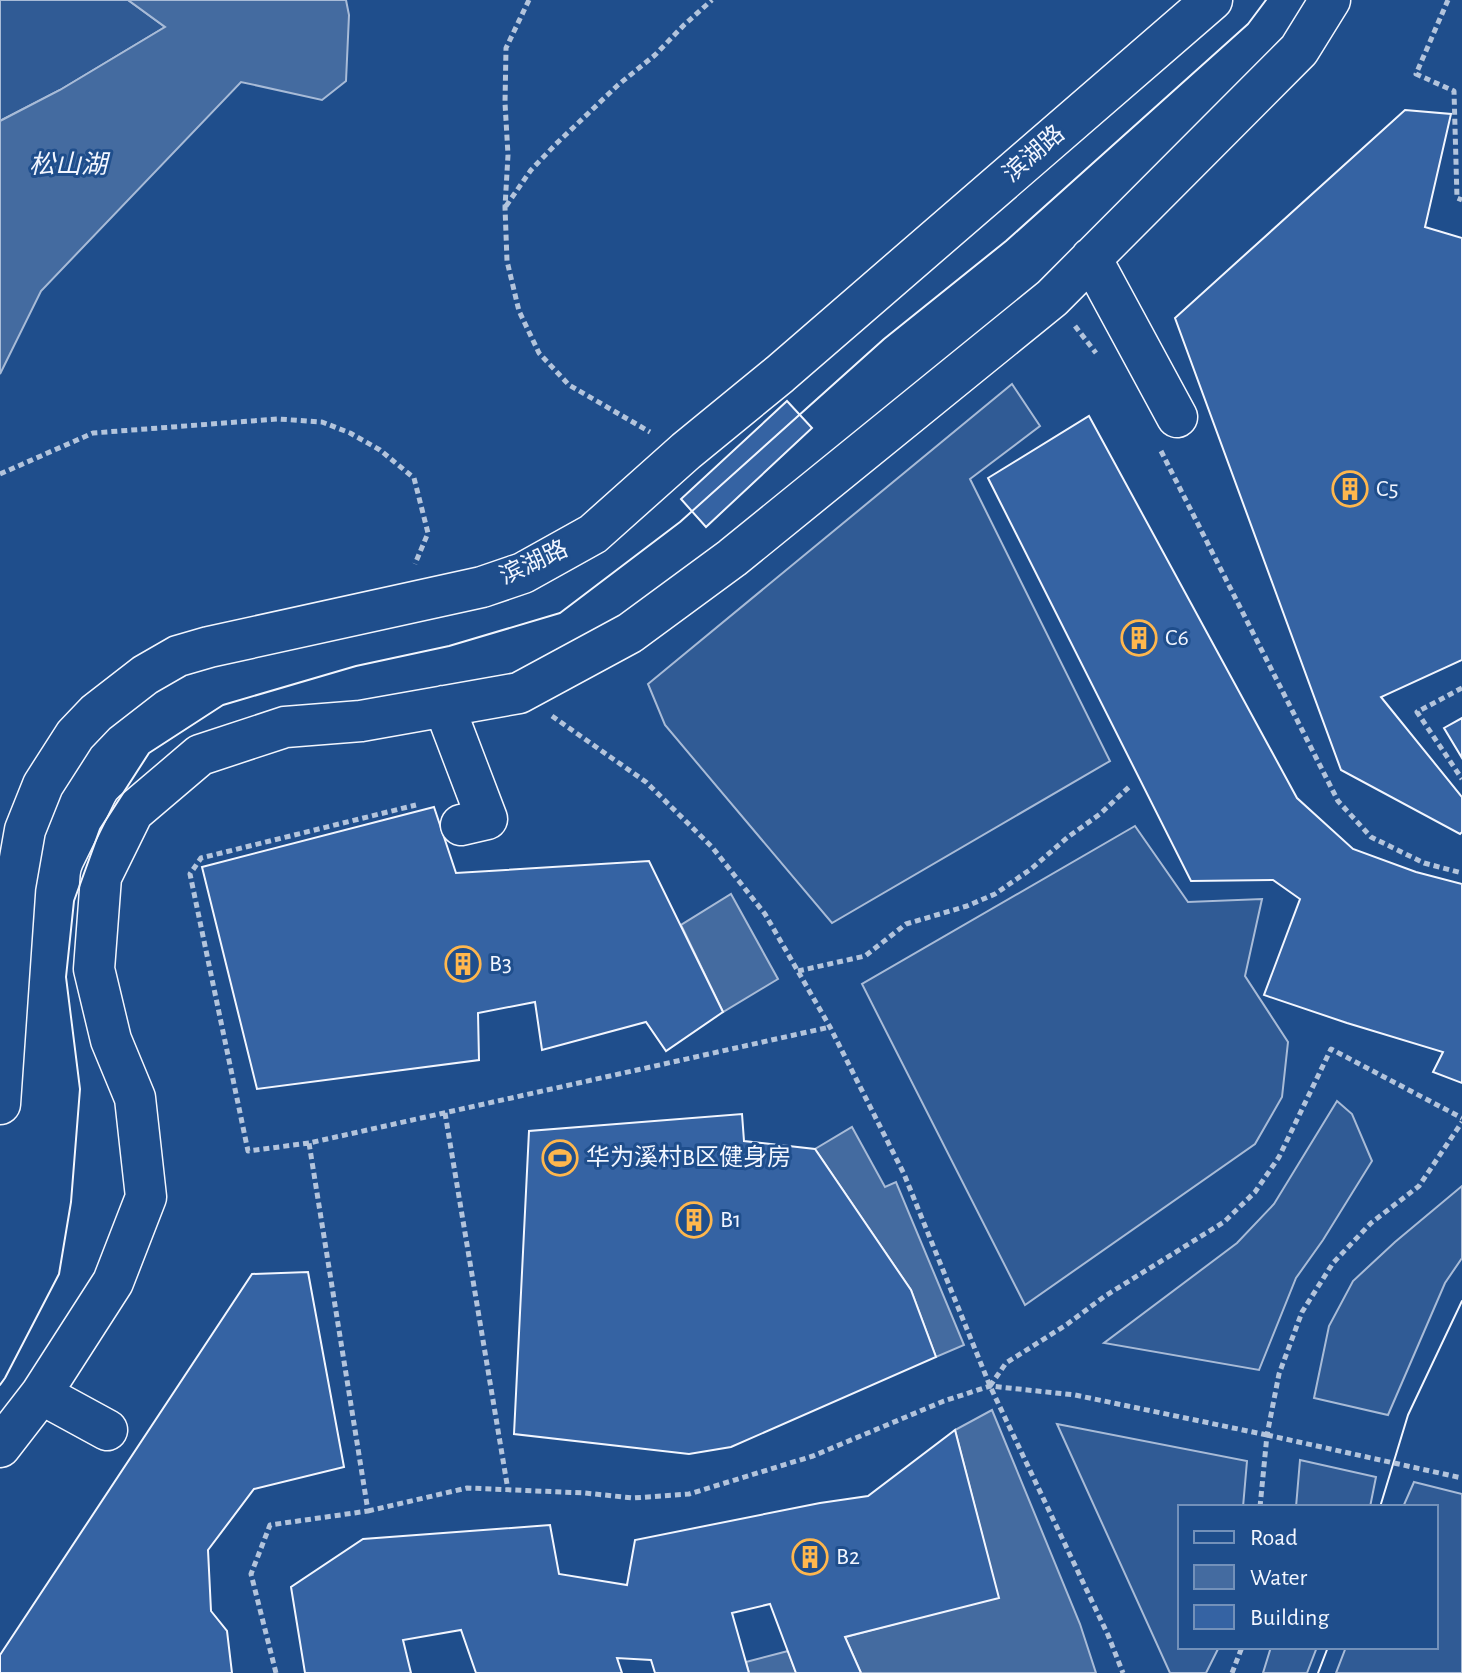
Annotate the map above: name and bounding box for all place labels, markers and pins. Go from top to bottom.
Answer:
building icon: C5 [1331,470,1369,508]
place label: C5 [1376,477,1399,501]
building icon: C6 [1120,619,1158,657]
place label: C6 [1165,626,1189,650]
building icon: B3 [444,945,482,983]
place label: B3 [489,952,512,976]
sports icon: 华为溪村B区健身房 [541,1139,579,1177]
place label: 华为溪村B区健身房 [586,1144,791,1170]
building icon: B1 [675,1201,713,1239]
place label: B1 [720,1208,741,1232]
building icon: B2 [791,1538,829,1576]
place label: B2 [836,1545,860,1569]

